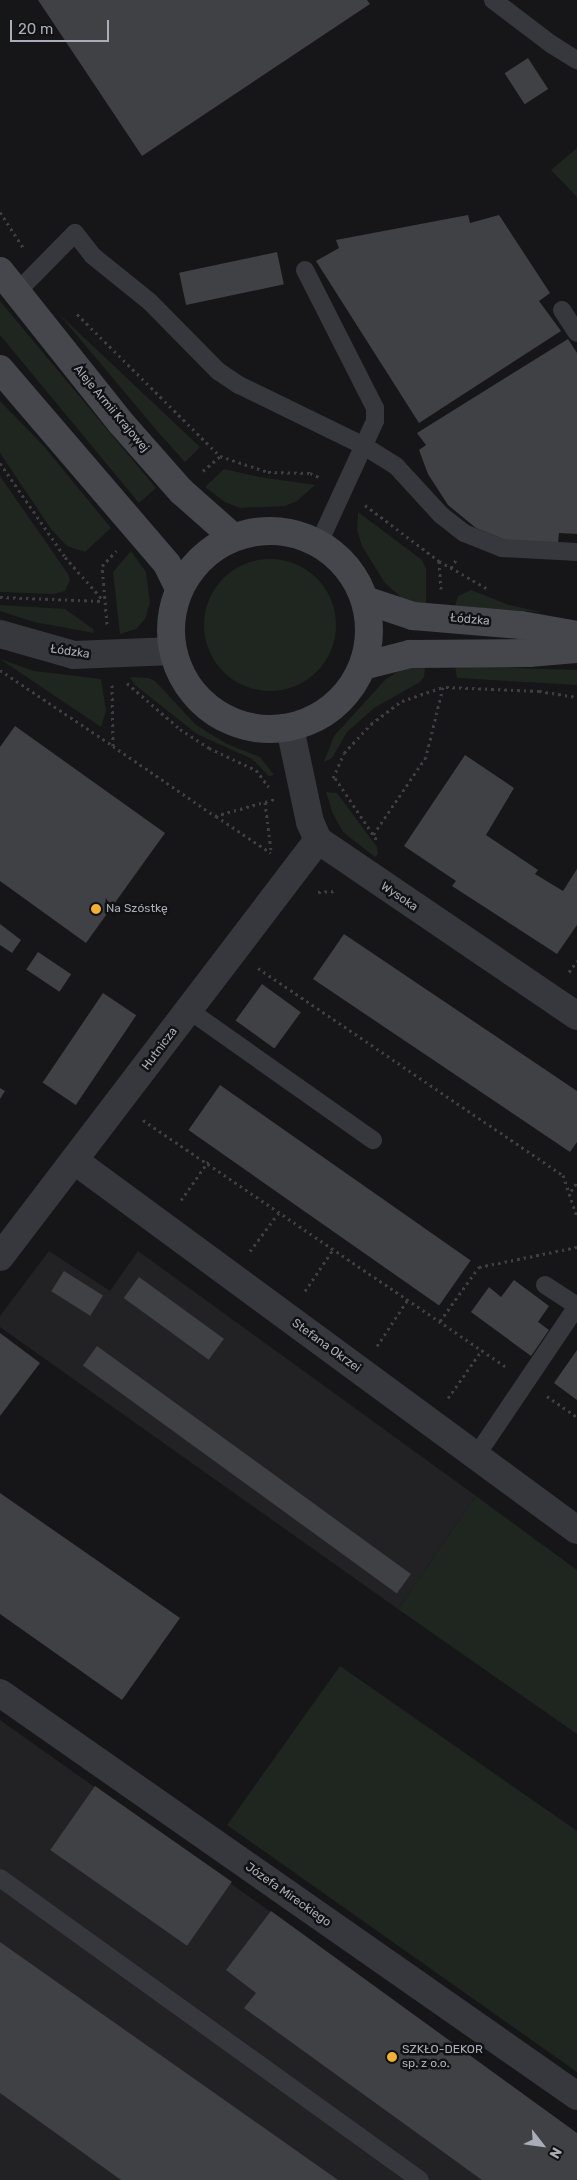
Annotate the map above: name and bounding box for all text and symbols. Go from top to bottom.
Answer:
scale bar [12,10,111,42]
text: 20 m [18,20,53,38]
street label: Aleje Armii Krajowej [70,362,152,456]
street label: Łódzka [450,611,490,629]
street label: Łódzka [49,642,91,662]
street label: Wysoka [378,879,420,915]
place label: Na Szóstkę [106,902,168,916]
marker: Na Szóstkę [90,903,102,915]
street label: Hutnicza [139,1025,181,1073]
street label: Stefana Okrzei [289,1316,363,1376]
street label: Józefa Mireckiego [242,1860,334,1930]
place label: SZKŁO-DEKOR sp. z o.o. [402,2043,483,2071]
marker: SZKŁO-DEKOR sp. z o.o. [386,2051,398,2063]
north arrow [517,2120,567,2170]
text: N [546,2144,565,2161]

